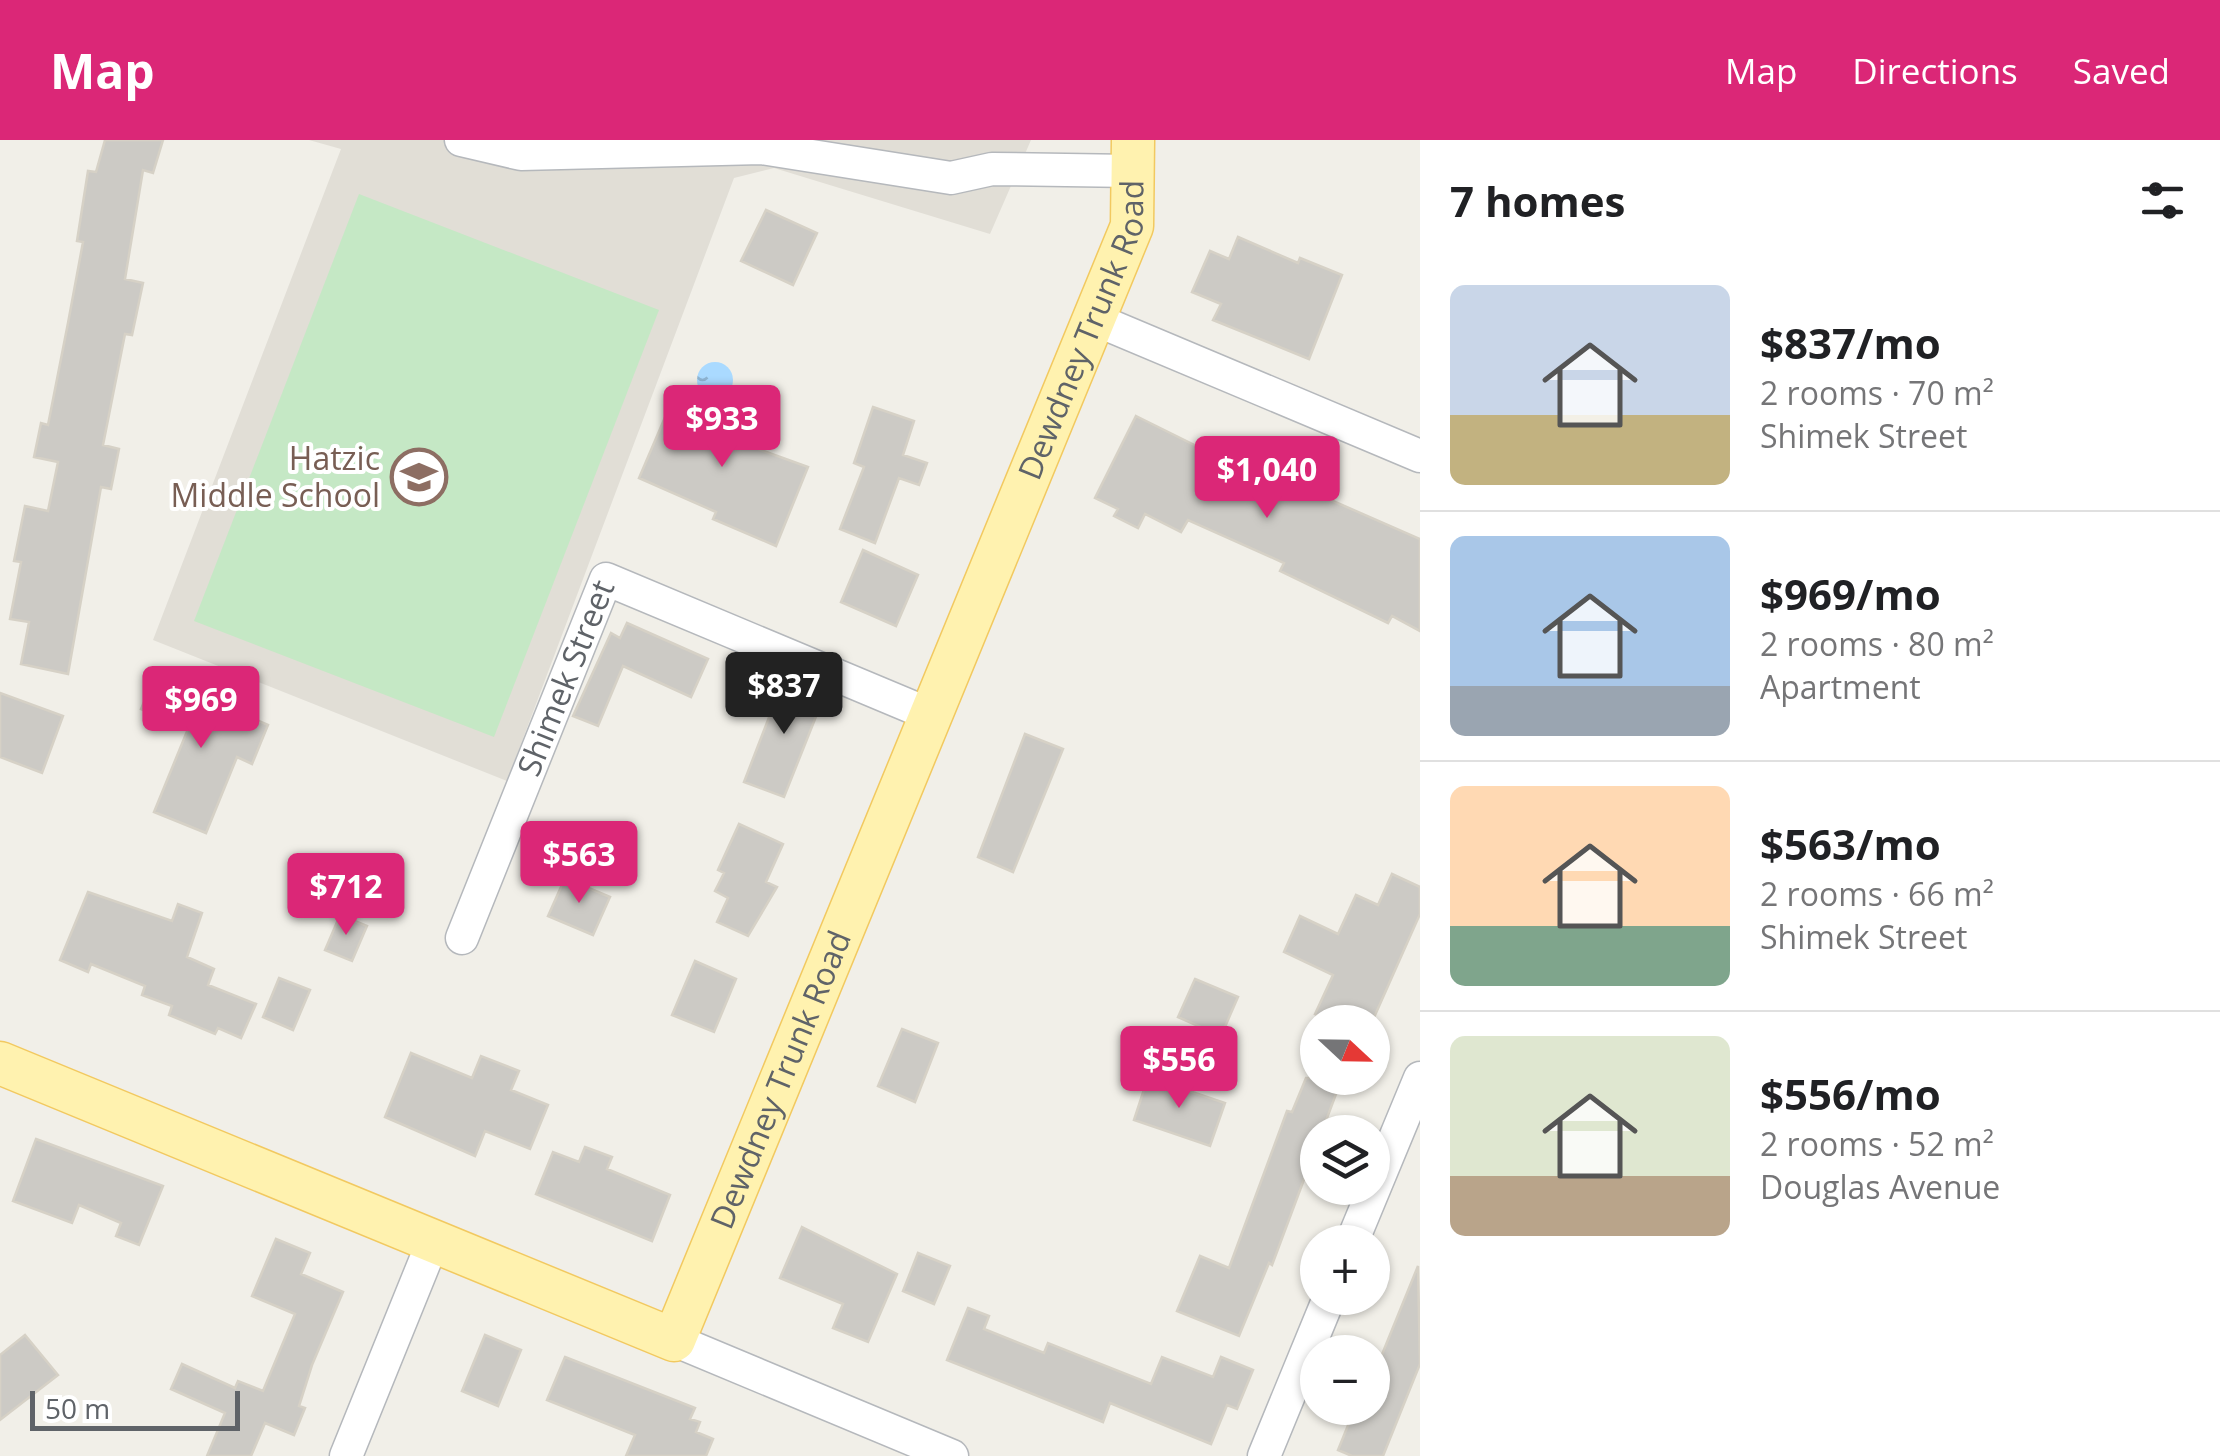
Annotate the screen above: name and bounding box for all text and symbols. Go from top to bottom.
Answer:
text: Map [50,38,155,103]
text: Map [1725,47,1797,94]
text: Directions [1852,47,2018,94]
text: Saved [2073,47,2170,94]
text: 7 homes [1450,172,1625,229]
icon: filters [2135,173,2190,228]
street label: Dewdney Trunk Road [1007,179,1154,486]
text: $837/mo [1760,314,1941,371]
icon: home [1530,325,1650,445]
text: 2 rooms · 70 m² [1760,371,1994,414]
pin: $933 [663,385,781,470]
text: $933 [685,396,759,439]
text: Shimek Street [1760,414,1967,457]
place label: Hatzic Middle School [171,436,380,516]
pin: $1,040 [1186,436,1348,521]
school or university icon: Hatzic Middle School [389,447,449,507]
text: $1,040 [1217,447,1317,490]
text: $969/mo [1760,565,1941,622]
street label: Shimek Street [506,573,623,782]
icon: home [1530,576,1650,696]
text: 2 rooms · 80 m² [1760,622,1994,665]
pin: $837 [725,652,843,737]
text: $837 [747,663,821,706]
text: Apartment [1760,665,1921,708]
pin: $969 [142,666,260,751]
text: $969 [164,677,238,720]
text: $563/mo [1760,815,1941,872]
pin: $563 [520,821,638,906]
icon: home [1530,826,1650,946]
text: $563 [542,832,616,875]
pin: $712 [287,853,405,938]
text: $712 [309,864,383,907]
text: 2 rooms · 66 m² [1760,872,1994,915]
text: Shimek Street [1760,915,1967,958]
street label: Dewdney Trunk Road [699,924,860,1235]
north arrow [1300,1005,1390,1095]
map controls [1300,1005,1390,1425]
pin: $556 [1120,1026,1238,1111]
text: $556 [1142,1037,1216,1080]
text: $556/mo [1760,1065,1941,1122]
icon: home [1530,1076,1650,1196]
button: layers [1300,1115,1390,1205]
text: 2 rooms · 52 m² [1760,1122,1994,1165]
text: Douglas Avenue [1760,1165,2000,1208]
button: + [1300,1225,1390,1315]
button: − [1300,1335,1390,1425]
scale bar [30,1386,240,1430]
text: 50 m [45,1389,110,1427]

